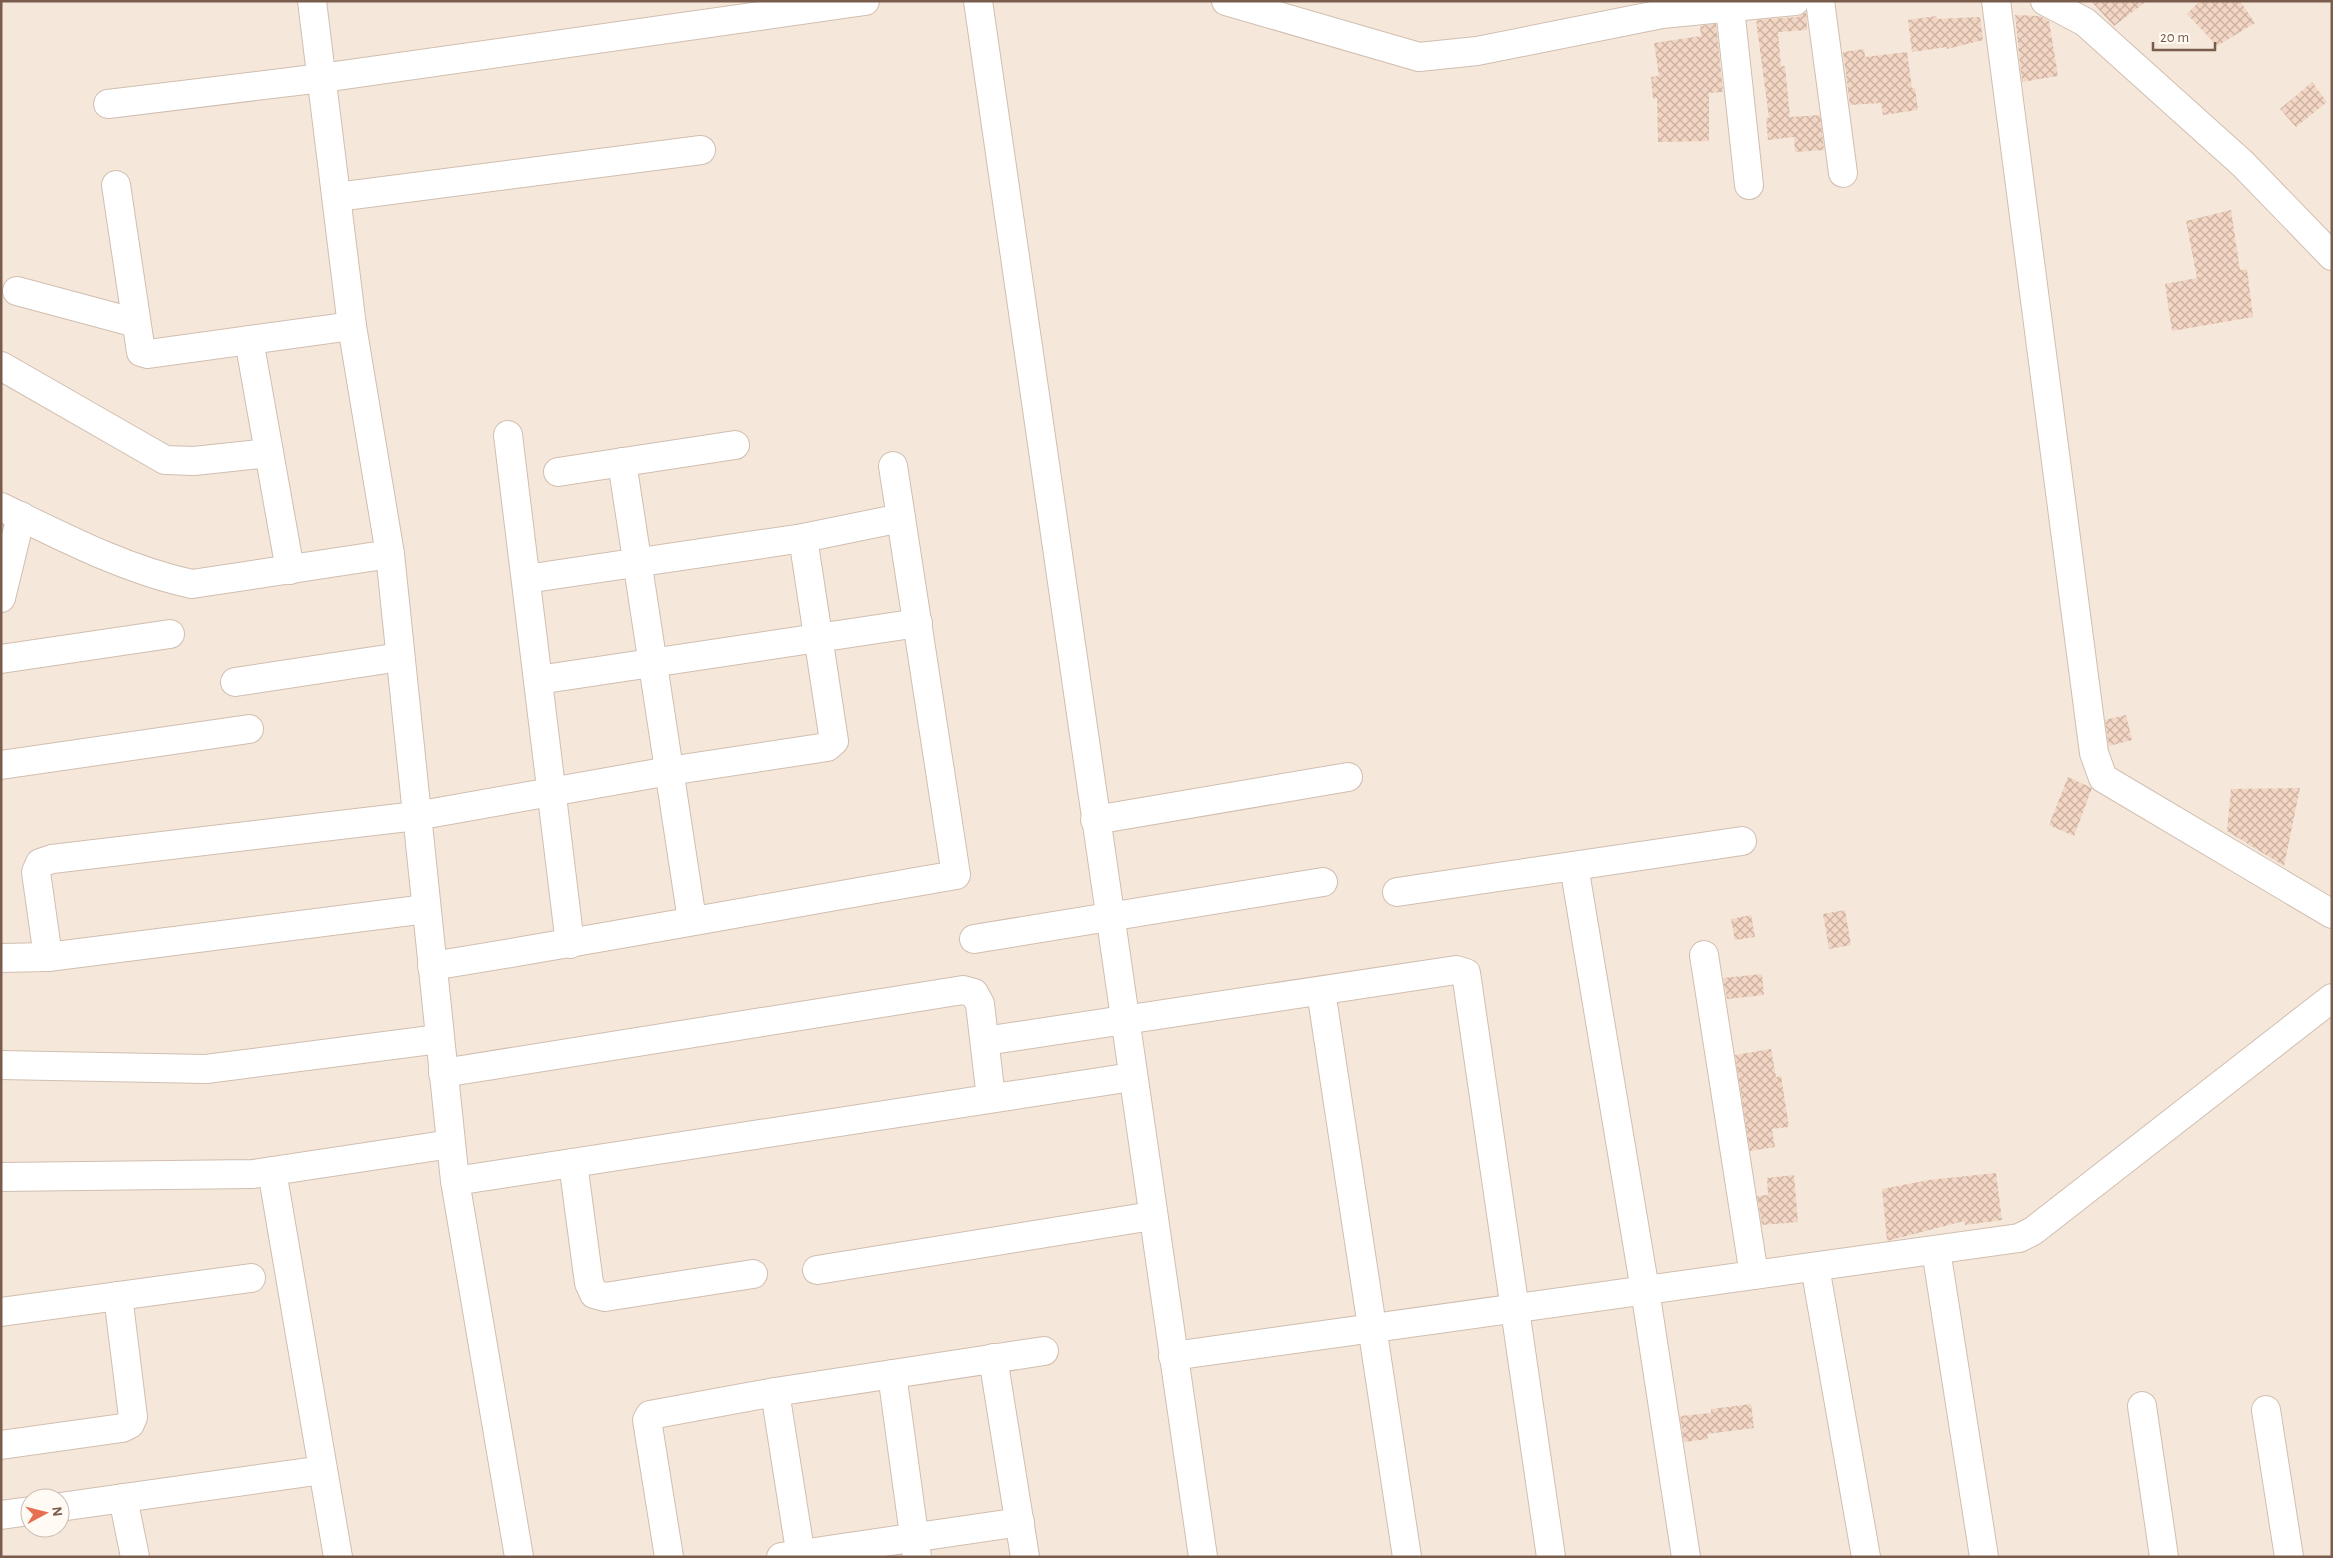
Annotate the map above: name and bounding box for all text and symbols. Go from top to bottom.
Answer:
scale bar [2153,20,2216,52]
text: 20 m [2160,30,2189,45]
north arrow [20,1488,70,1538]
text: N [49,1506,64,1517]

